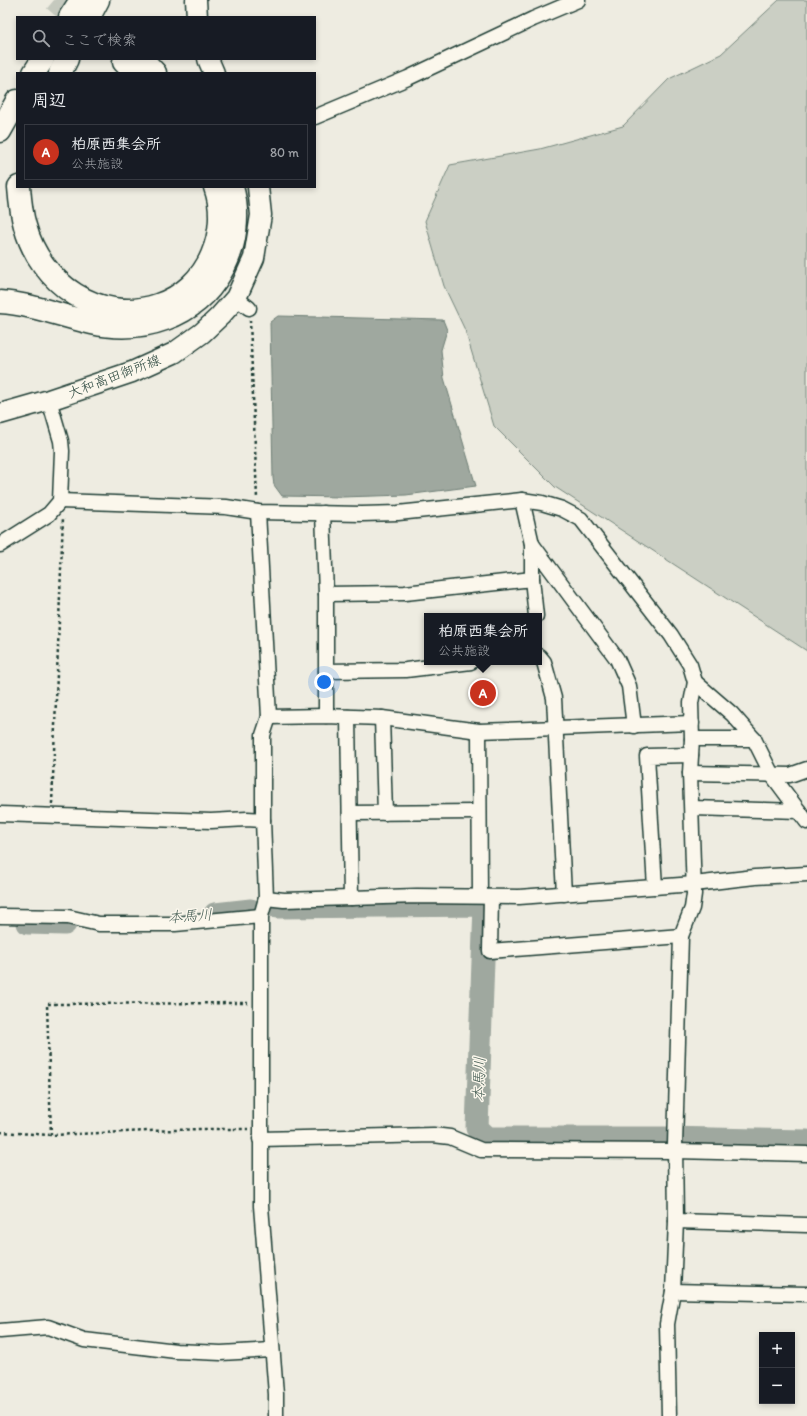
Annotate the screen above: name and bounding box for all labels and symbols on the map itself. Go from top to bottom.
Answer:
street label: 大和高田御所線 [65,351,163,402]
your location [314,672,334,692]
pin: A [470,678,496,708]
water label: 本馬川 [167,905,213,927]
water label: 本馬川 [469,1056,489,1102]

